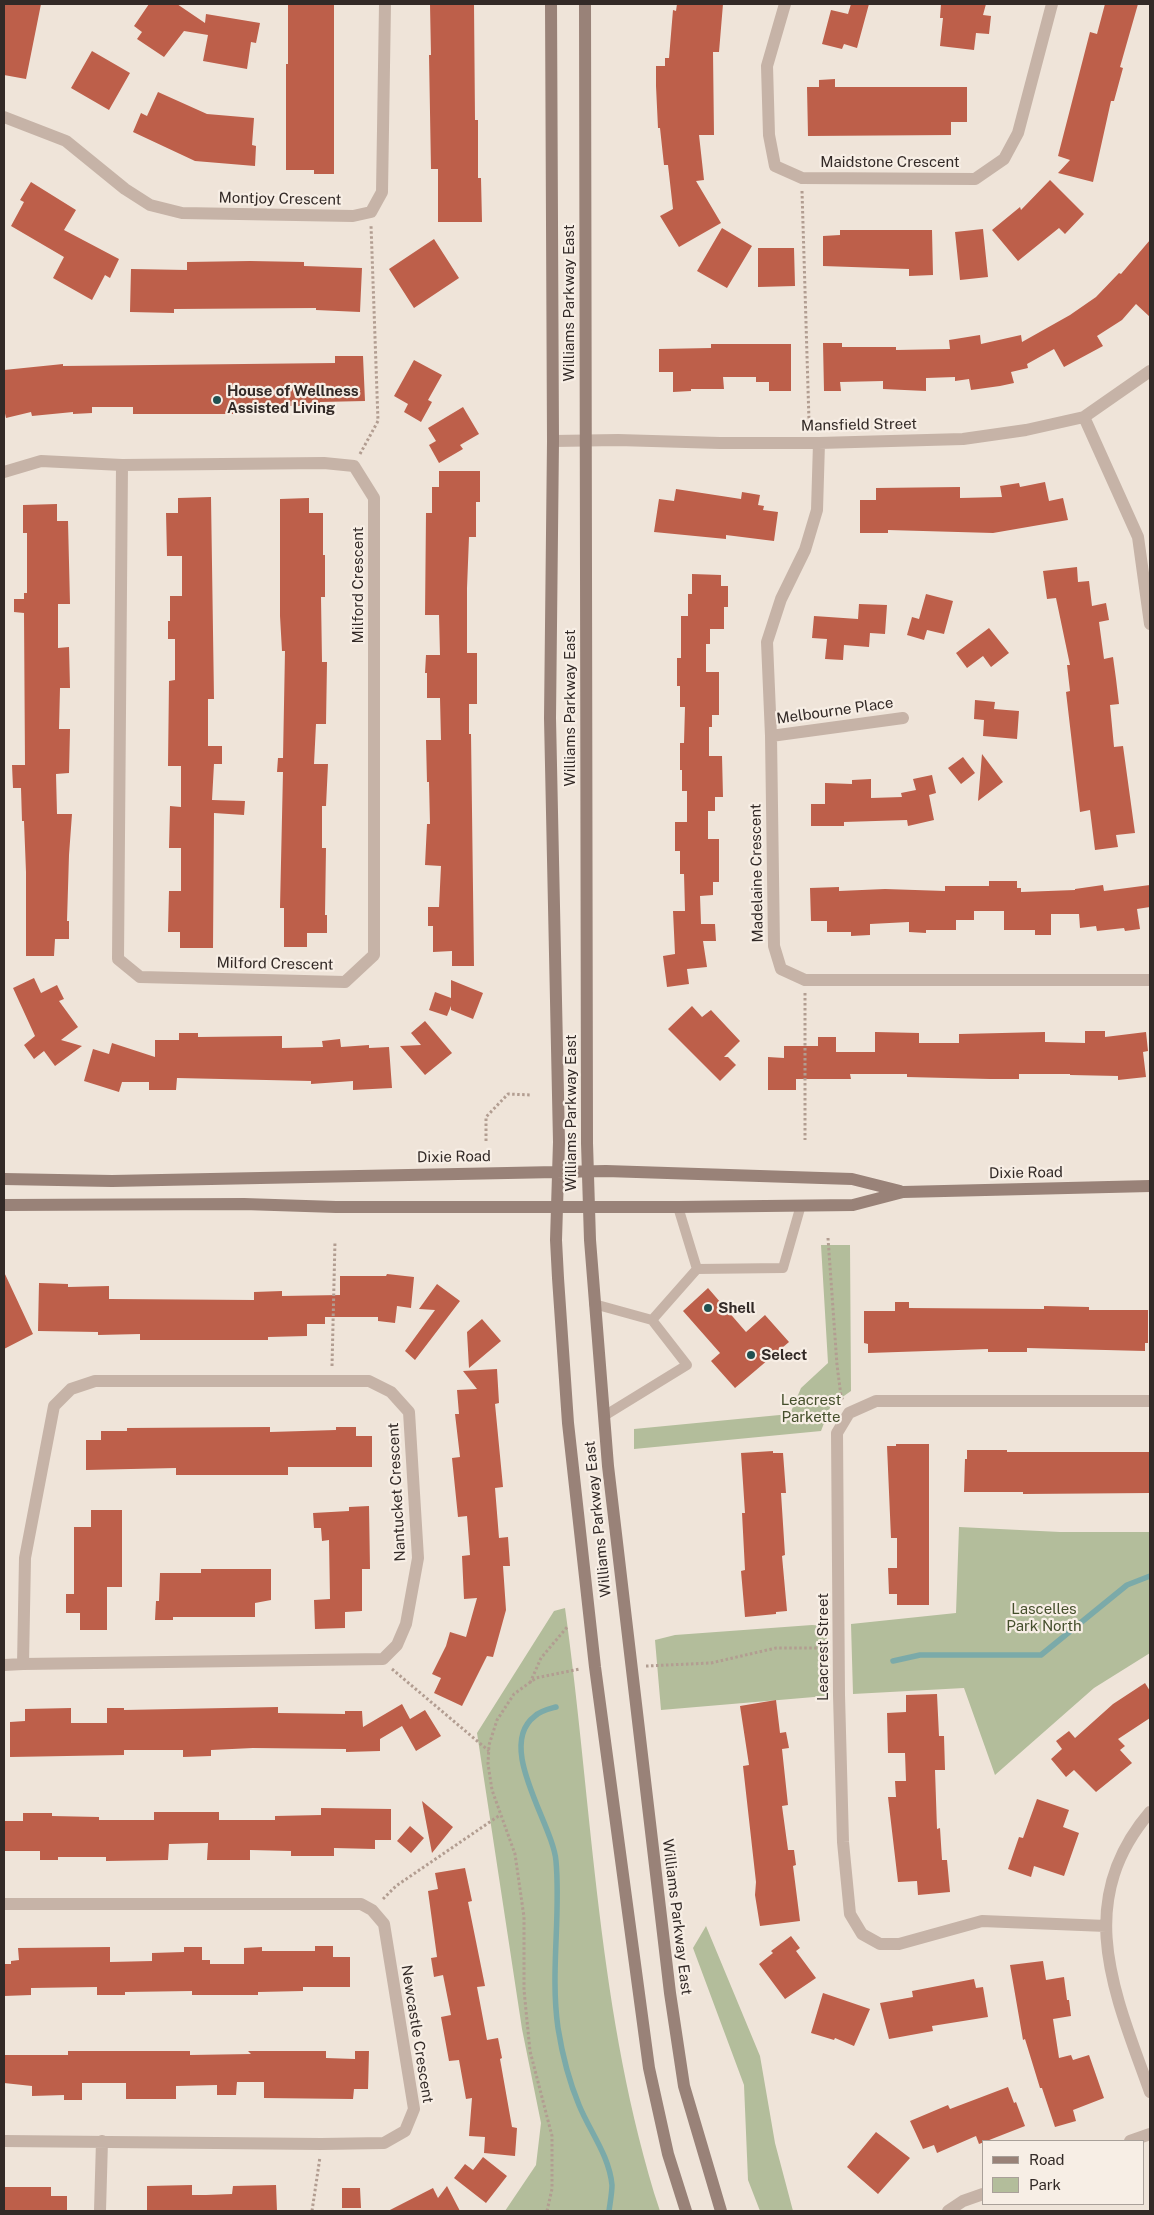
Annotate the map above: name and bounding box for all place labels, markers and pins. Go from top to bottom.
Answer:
place label: House of Wellness Assisted Living [227,382,359,417]
marker: House of Wellness Assisted Living [211,394,223,406]
place label: Shell [718,1299,756,1317]
marker: Shell [702,1302,714,1314]
place label: Select [761,1346,807,1364]
marker: Select [745,1349,757,1361]

